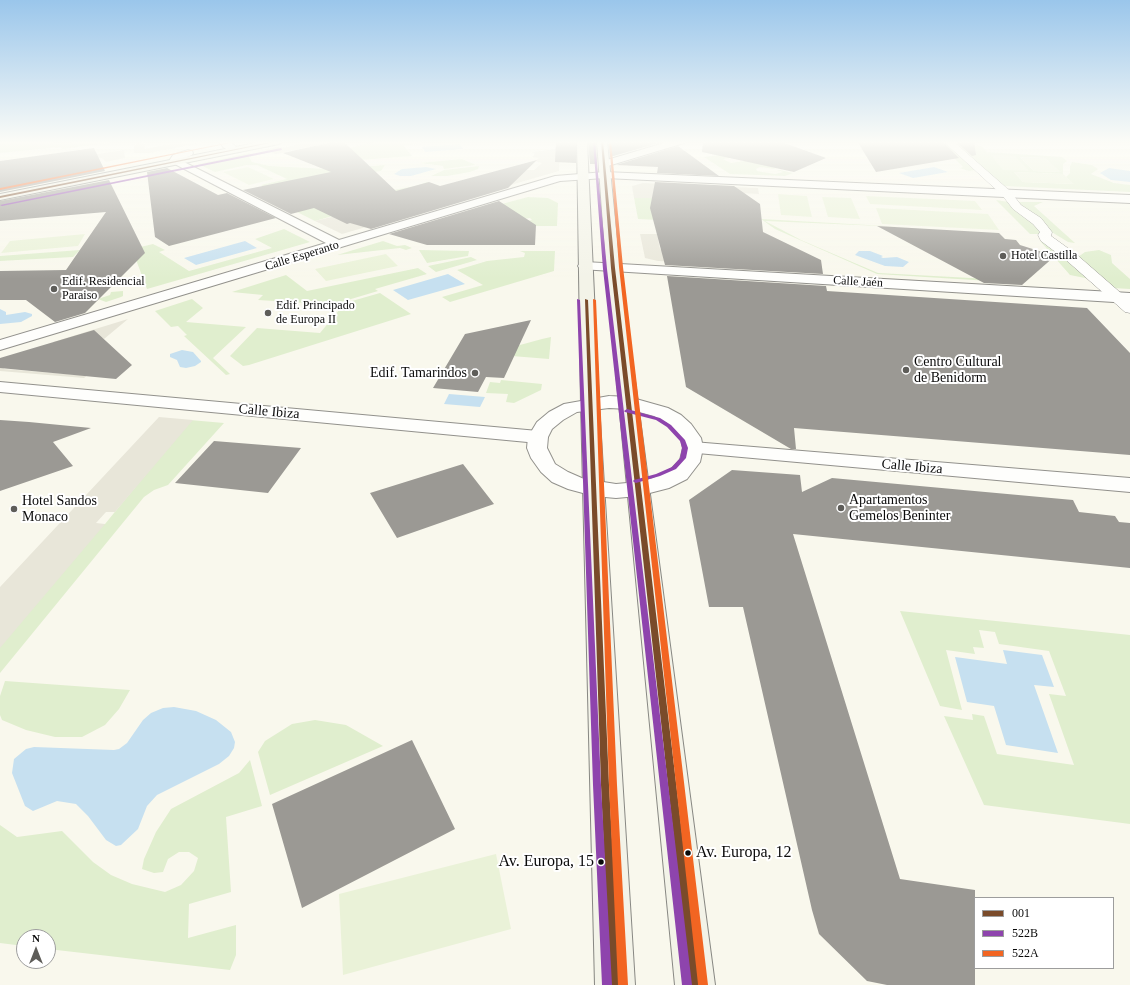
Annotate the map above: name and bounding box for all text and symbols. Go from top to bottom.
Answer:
street label: Calle Esperanto [263,238,341,274]
place label: Hotel Castilla [1011,249,1077,263]
marker: Hotel Castilla [998,251,1008,261]
street label: Calle Jaén [833,274,883,290]
place label: Edif. Residencial Paraiso [62,275,145,303]
marker: Edif. Residencial Paraiso [49,284,59,294]
place label: Edif. Principado de Europa II [276,299,355,327]
marker: Edif. Principado de Europa II [263,308,273,318]
place label: Centro Cultural de Benidorm [914,354,1001,386]
place label: Edif. Tamarindos [370,365,467,381]
marker: Centro Cultural de Benidorm [901,365,911,375]
marker: Edif. Tamarindos [470,368,480,378]
street label: Calle Ibiza [238,401,300,423]
street label: Calle Ibiza [881,456,943,478]
place label: Apartamentos Gemelos Beninter [849,492,950,524]
place label: Hotel Sandos Monaco [22,493,97,526]
marker: Apartamentos Gemelos Beninter [836,503,846,513]
marker: Hotel Sandos Monaco [9,504,19,514]
place label: Av. Europa, 12 [696,843,792,863]
marker: Av. Europa, 12 [683,848,693,858]
place label: Av. Europa, 15 [498,852,594,872]
marker: Av. Europa, 15 [596,857,606,867]
legend [974,897,1114,969]
text: 001 [1012,906,1030,920]
text: 522B [1012,926,1038,940]
north arrow [16,929,56,969]
text: N [32,932,40,944]
text: 522A [1012,946,1039,960]

